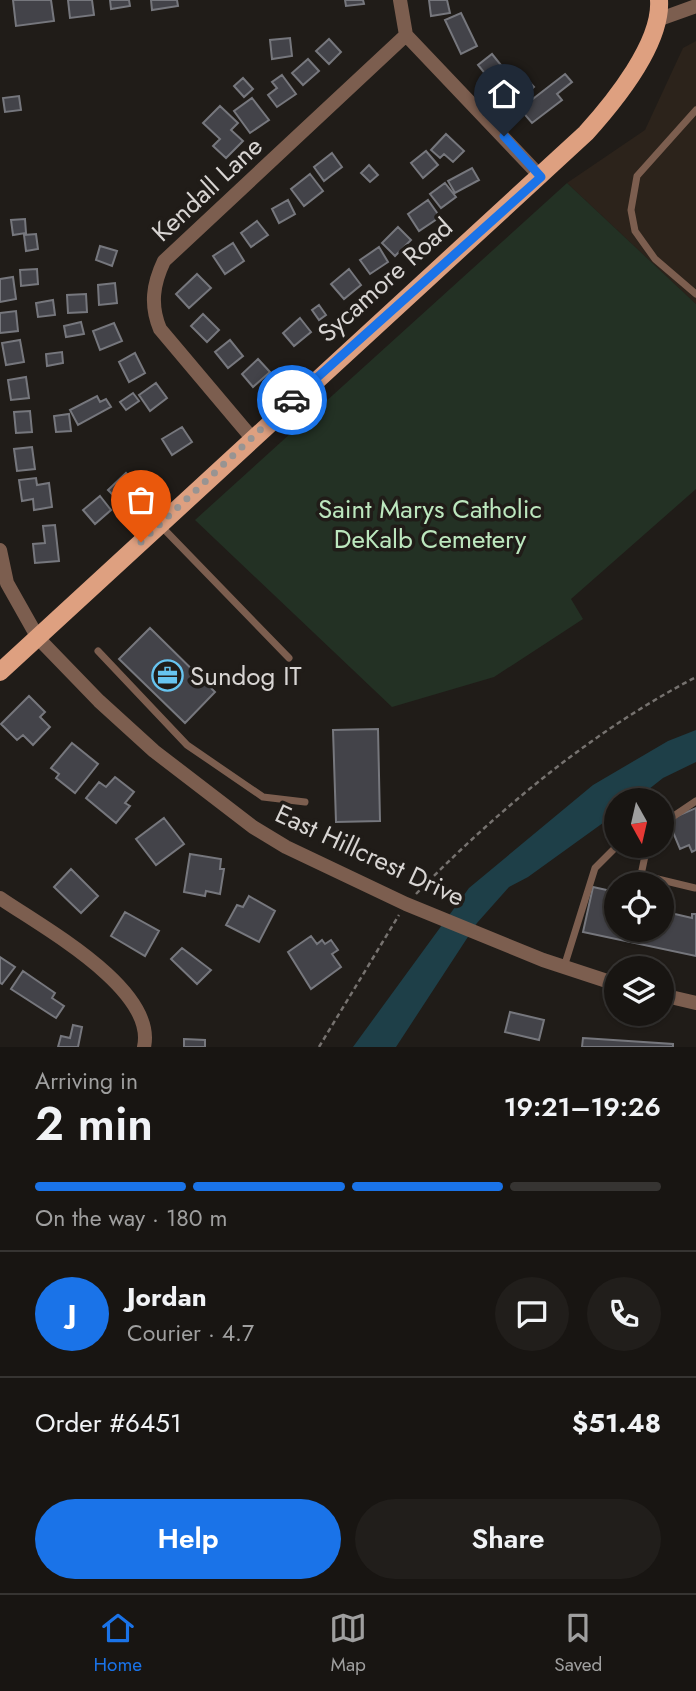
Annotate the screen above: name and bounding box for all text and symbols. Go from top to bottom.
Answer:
pin [474,64,534,136]
icon: home [485,75,523,113]
street label: Kendall Lane [143,128,271,250]
street label: Sycamore Road [309,209,461,351]
courier [257,365,327,435]
icon: car [273,381,311,419]
pin [111,470,171,542]
icon: bag [122,481,160,519]
park label: Saint Marys Catholic DeKalb Cemetery [318,490,542,558]
place label: Sundog IT [190,657,302,695]
office icon: Sundog IT [150,659,184,693]
north arrow [604,788,674,858]
map controls [604,788,674,1026]
street label: East Hillcrest Drive [269,794,471,916]
button: locate [604,872,674,942]
button: layers [604,956,674,1026]
text: Arriving in [35,1064,138,1098]
text: 19:21–19:26 [504,1088,661,1126]
text: 2 min [35,1091,153,1157]
text: On the way · 180 m [35,1201,227,1235]
button: chat [495,1277,569,1351]
button: phone [587,1277,661,1351]
text: Jordan [127,1278,207,1316]
text: J [68,1295,76,1333]
text: Courier · 4.7 [127,1316,254,1350]
text: Order #6451 [35,1404,182,1442]
text: $51.48 [572,1404,661,1442]
button: Help [35,1499,341,1579]
button: Share [355,1499,661,1579]
tab: Home [94,1609,142,1678]
tab: Map [329,1609,367,1678]
tab: Saved [554,1609,602,1678]

